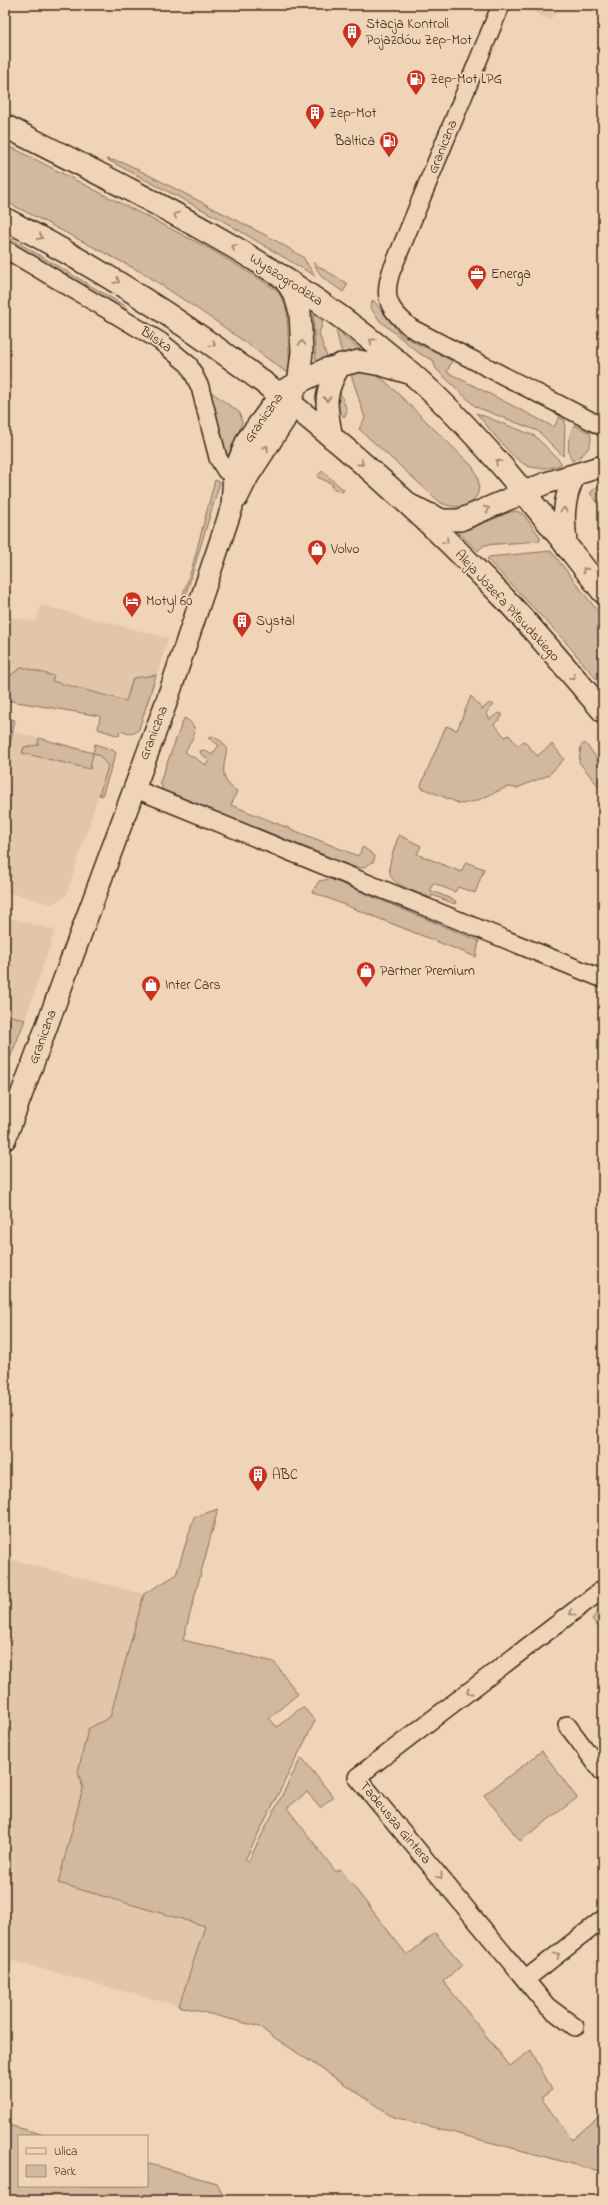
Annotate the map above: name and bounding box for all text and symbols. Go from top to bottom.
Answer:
place label: Stacja Kontroli Pojazdów Zep-Mot [366,14,472,51]
building icon: Stacja Kontroli Pojazdów Zep-Mot [341,21,363,49]
fuel station icon: Zep-Mot LPG [405,68,427,96]
place label: Zep-Mot LPG [430,69,503,90]
building icon: Zep-Mot [304,102,326,130]
place label: Zep-Mot [329,103,377,124]
street label: Graniczna [423,117,463,177]
fuel station icon: Baltica [378,130,400,158]
place label: Baltica [334,131,375,152]
one-way arrow [173,212,180,220]
one-way arrow [35,232,43,240]
one-way arrow [231,245,238,252]
street label: Wyszogrodzka [244,248,327,313]
office icon: Energa [466,263,488,291]
place label: Energa [491,264,531,286]
one-way arrow [113,276,120,283]
street label: Bliska [135,321,176,358]
one-way arrow [369,338,376,345]
one-way arrow [208,340,215,347]
one-way arrow [298,340,306,346]
street label: Graniczna [239,389,289,447]
one-way arrow [322,396,331,402]
one-way arrow [261,445,269,452]
one-way arrow [356,459,364,466]
one-way arrow [496,460,503,467]
one-way arrow [482,506,490,514]
one-way arrow [559,507,568,513]
one-way arrow [441,536,449,543]
shop icon: Volvo [306,538,328,566]
place label: Volvo [330,539,359,560]
street label: Aleja Józefa Piłsudskiego [449,545,565,667]
one-way arrow [583,567,590,574]
hotel icon: Motyl 60 [121,590,143,618]
place label: Motyl 60 [146,591,192,613]
building icon: Systal [231,610,253,638]
place label: Systal [256,611,295,633]
one-way arrow [568,672,575,679]
street label: Graniczna [134,703,174,763]
shop icon: Partner Premium [355,960,377,988]
place label: Partner Premium [380,961,475,982]
shop icon: Inter Cars [140,974,162,1002]
place label: Inter Cars [165,975,221,996]
street label: Graniczna [23,1007,63,1067]
building icon: ABC [247,1464,269,1492]
place label: ABC [272,1465,298,1486]
one-way arrow [570,1608,577,1615]
one-way arrow [467,1688,474,1695]
street label: Tadeusza Gintera [354,1777,436,1869]
one-way arrow [436,1872,443,1879]
one-way arrow [552,1953,559,1960]
legend [18,2135,148,2187]
text: Ulica [54,2143,78,2161]
text: Park [54,2163,76,2181]

